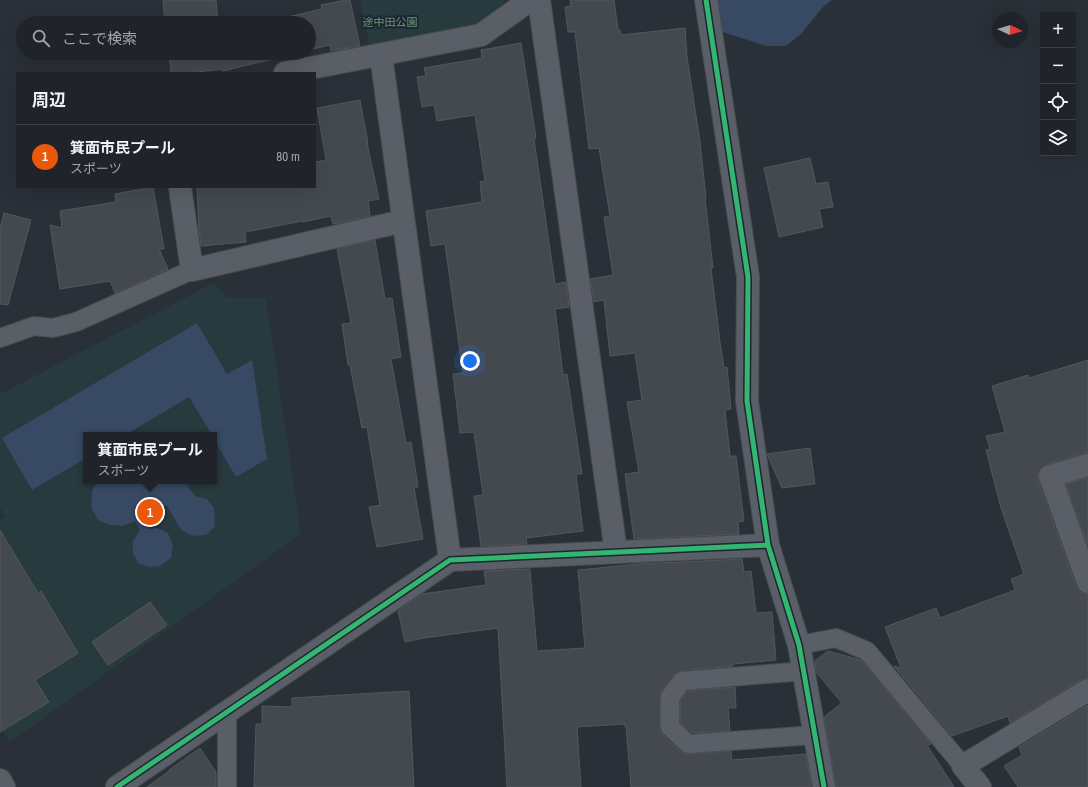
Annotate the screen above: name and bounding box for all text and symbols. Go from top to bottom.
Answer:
north arrow [992,12,1028,48]
map controls [1040,12,1076,156]
button: + [1040,12,1076,48]
park label: 途中田公園 [363,15,418,29]
search box [16,16,316,60]
icon: search [30,27,52,49]
text: ここで検索 [62,28,137,49]
button: − [1040,48,1076,84]
button: locate [1040,84,1076,120]
text: 周辺 [32,88,66,111]
button: layers [1040,120,1076,156]
text: 箕面市民プール [70,137,175,158]
text: 1 [42,148,48,165]
text: 80 m [276,148,300,165]
text: スポーツ [70,160,122,177]
your location [460,351,480,371]
popup [83,432,217,484]
text: 箕面市民プール [97,439,203,460]
text: スポーツ [97,462,149,479]
pin: 1 [137,497,163,527]

